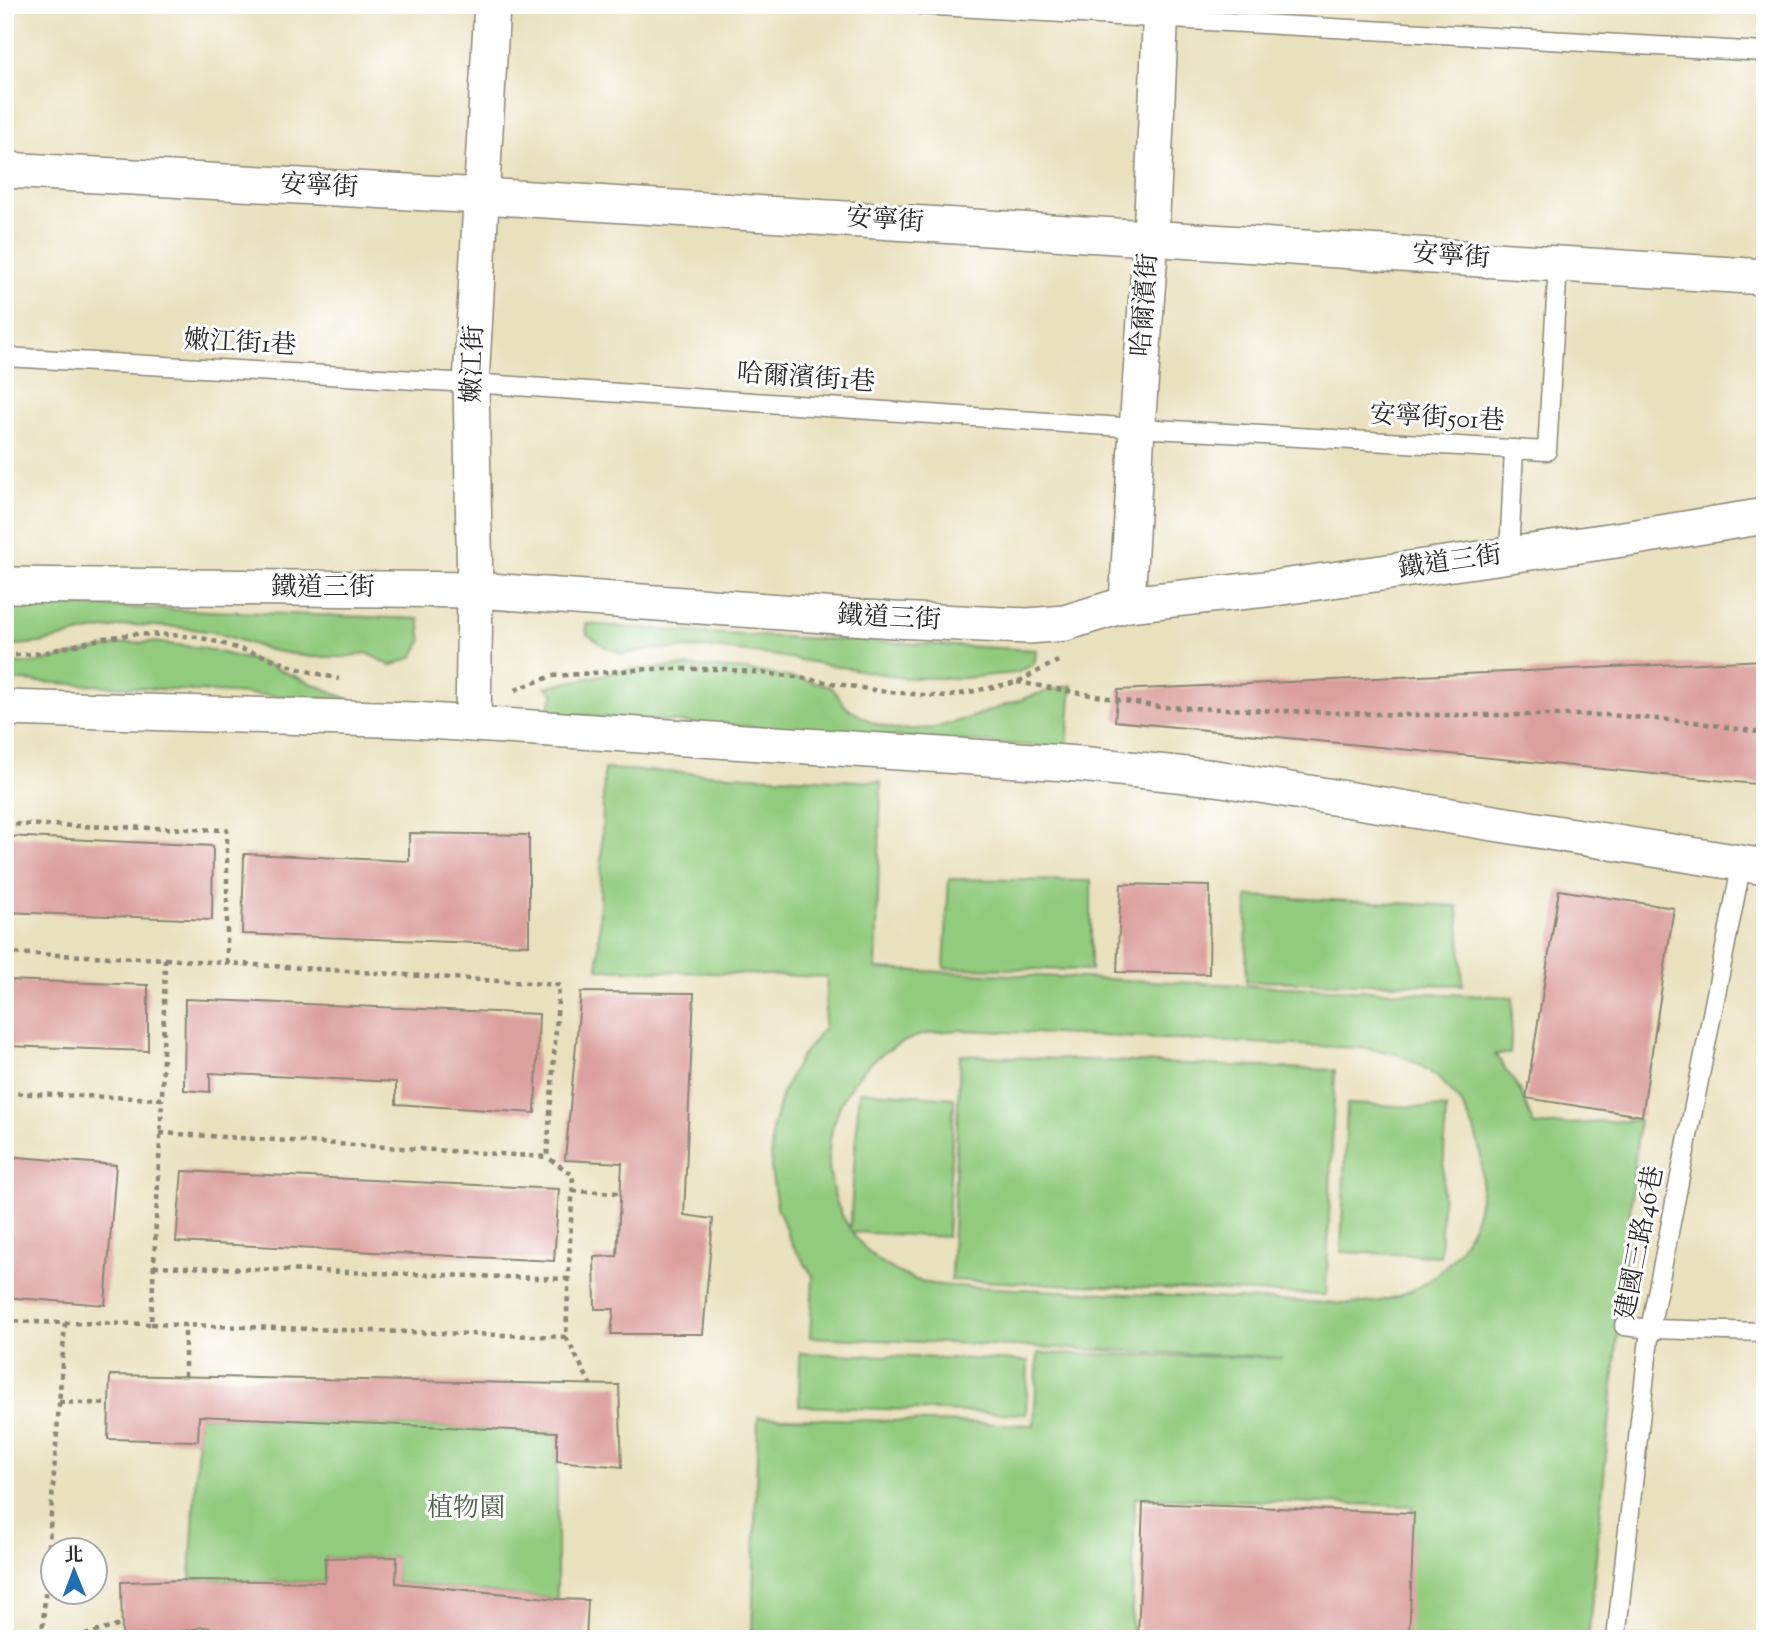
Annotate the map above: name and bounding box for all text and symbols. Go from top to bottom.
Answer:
street label: 安寧街 [279,166,359,208]
street label: 安寧街 [845,200,925,242]
street label: 安寧街 [1411,236,1491,278]
street label: 哈爾濱街 [1124,252,1168,358]
street label: 嫩江街1巷 [183,323,297,365]
street label: 嫩江街 [454,324,494,404]
street label: 哈爾濱街1巷 [735,356,877,402]
street label: 安寧街501巷 [1369,397,1505,441]
street label: 鐵道三街 [1396,537,1504,589]
street label: 鐵道三街 [271,570,375,607]
street label: 鐵道三街 [836,598,942,640]
street label: 建國三路46巷 [1608,1163,1674,1323]
park label: 植物園 [427,1491,505,1528]
north arrow [38,1536,108,1606]
text: 北 [64,1543,83,1570]

